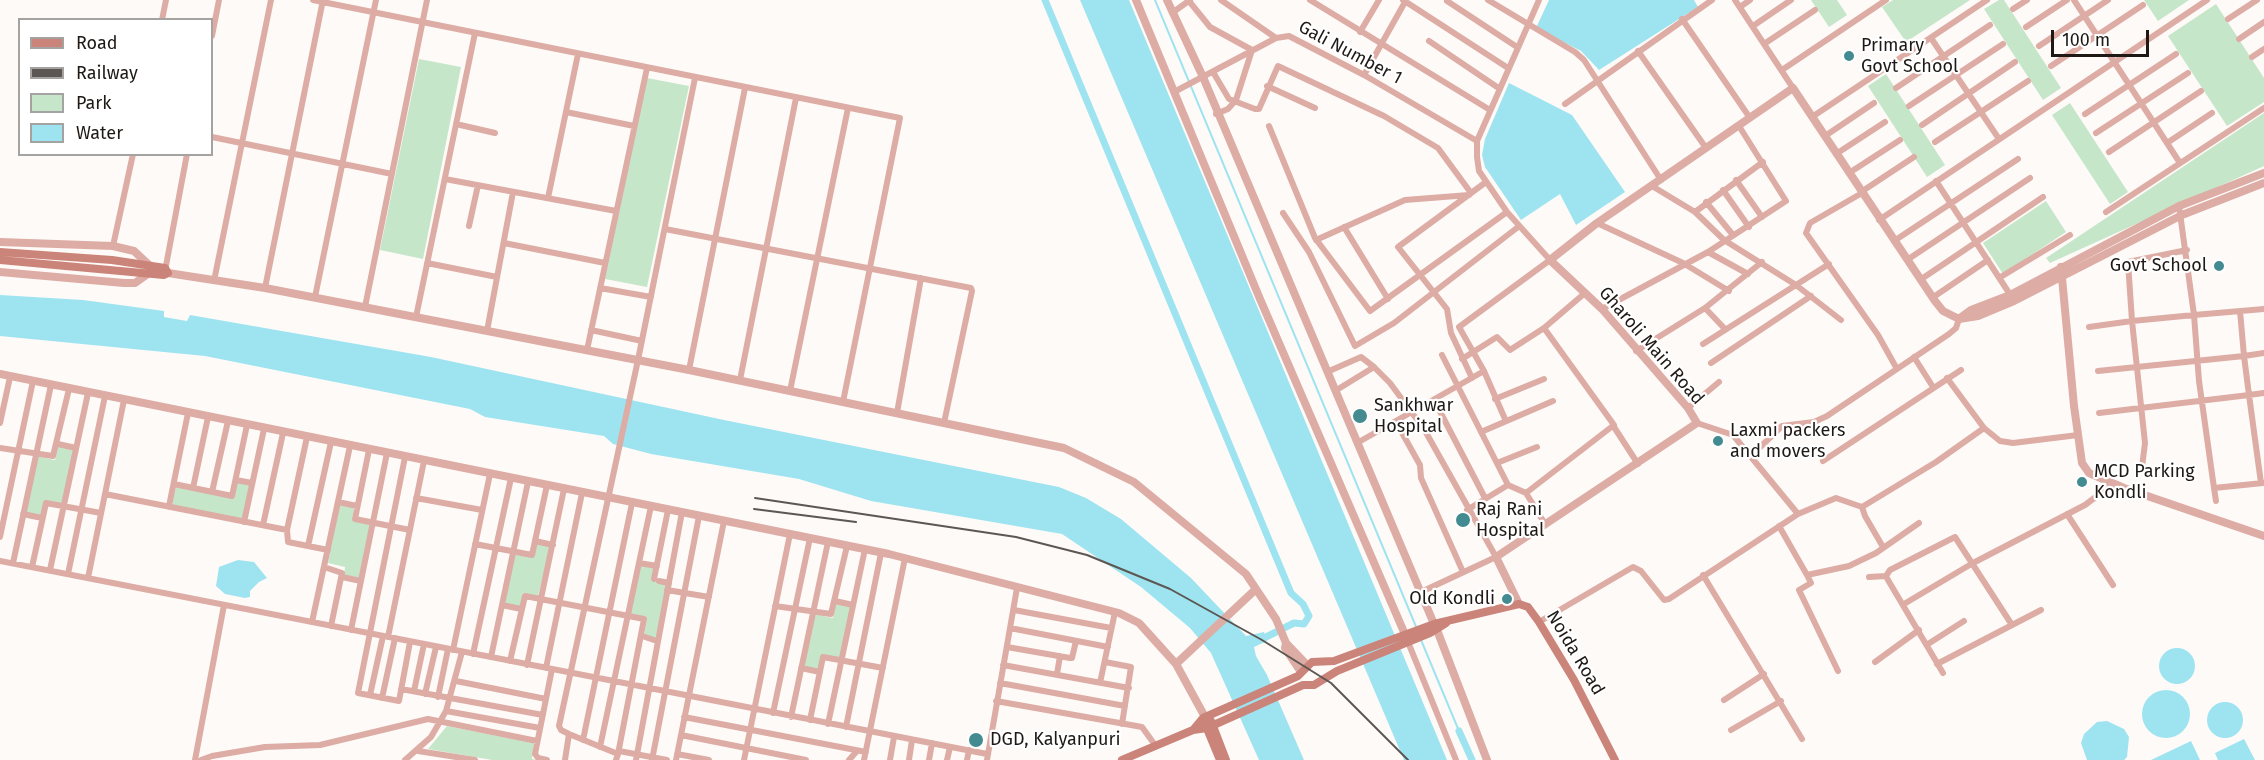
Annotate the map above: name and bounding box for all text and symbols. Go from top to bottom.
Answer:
street label: Gali Number 1 [1294,17,1406,89]
legend [18,18,213,156]
scale bar [2054,18,2152,56]
text: 100 m [2062,29,2110,51]
text: Road [76,32,118,54]
place label: Primary Govt School [1861,35,1958,78]
marker: Primary Govt School [1842,49,1856,63]
text: Railway [76,62,138,84]
text: Park [76,92,111,114]
text: Water [76,122,123,144]
place label: Govt School [2110,255,2207,277]
marker: Govt School [2212,259,2226,273]
street label: Gharoli Main Road [1594,283,1708,409]
place label: Sankhwar Hospital [1374,395,1453,438]
marker: Sankhwar Hospital [1351,407,1369,425]
place label: Laxmi packers and movers [1730,420,1845,462]
marker: Laxmi packers and movers [1711,434,1725,448]
place label: MCD Parking Kondli [2094,461,2195,504]
marker: MCD Parking Kondli [2075,475,2089,489]
place label: Raj Rani Hospital [1476,499,1544,542]
marker: Raj Rani Hospital [1454,511,1472,529]
place label: Old Kondli [1409,588,1495,610]
marker: Old Kondli [1500,592,1514,606]
street label: Noida Road [1541,607,1609,699]
place label: DGD, Kalyanpuri [990,729,1121,751]
marker: DGD, Kalyanpuri [967,731,985,749]

